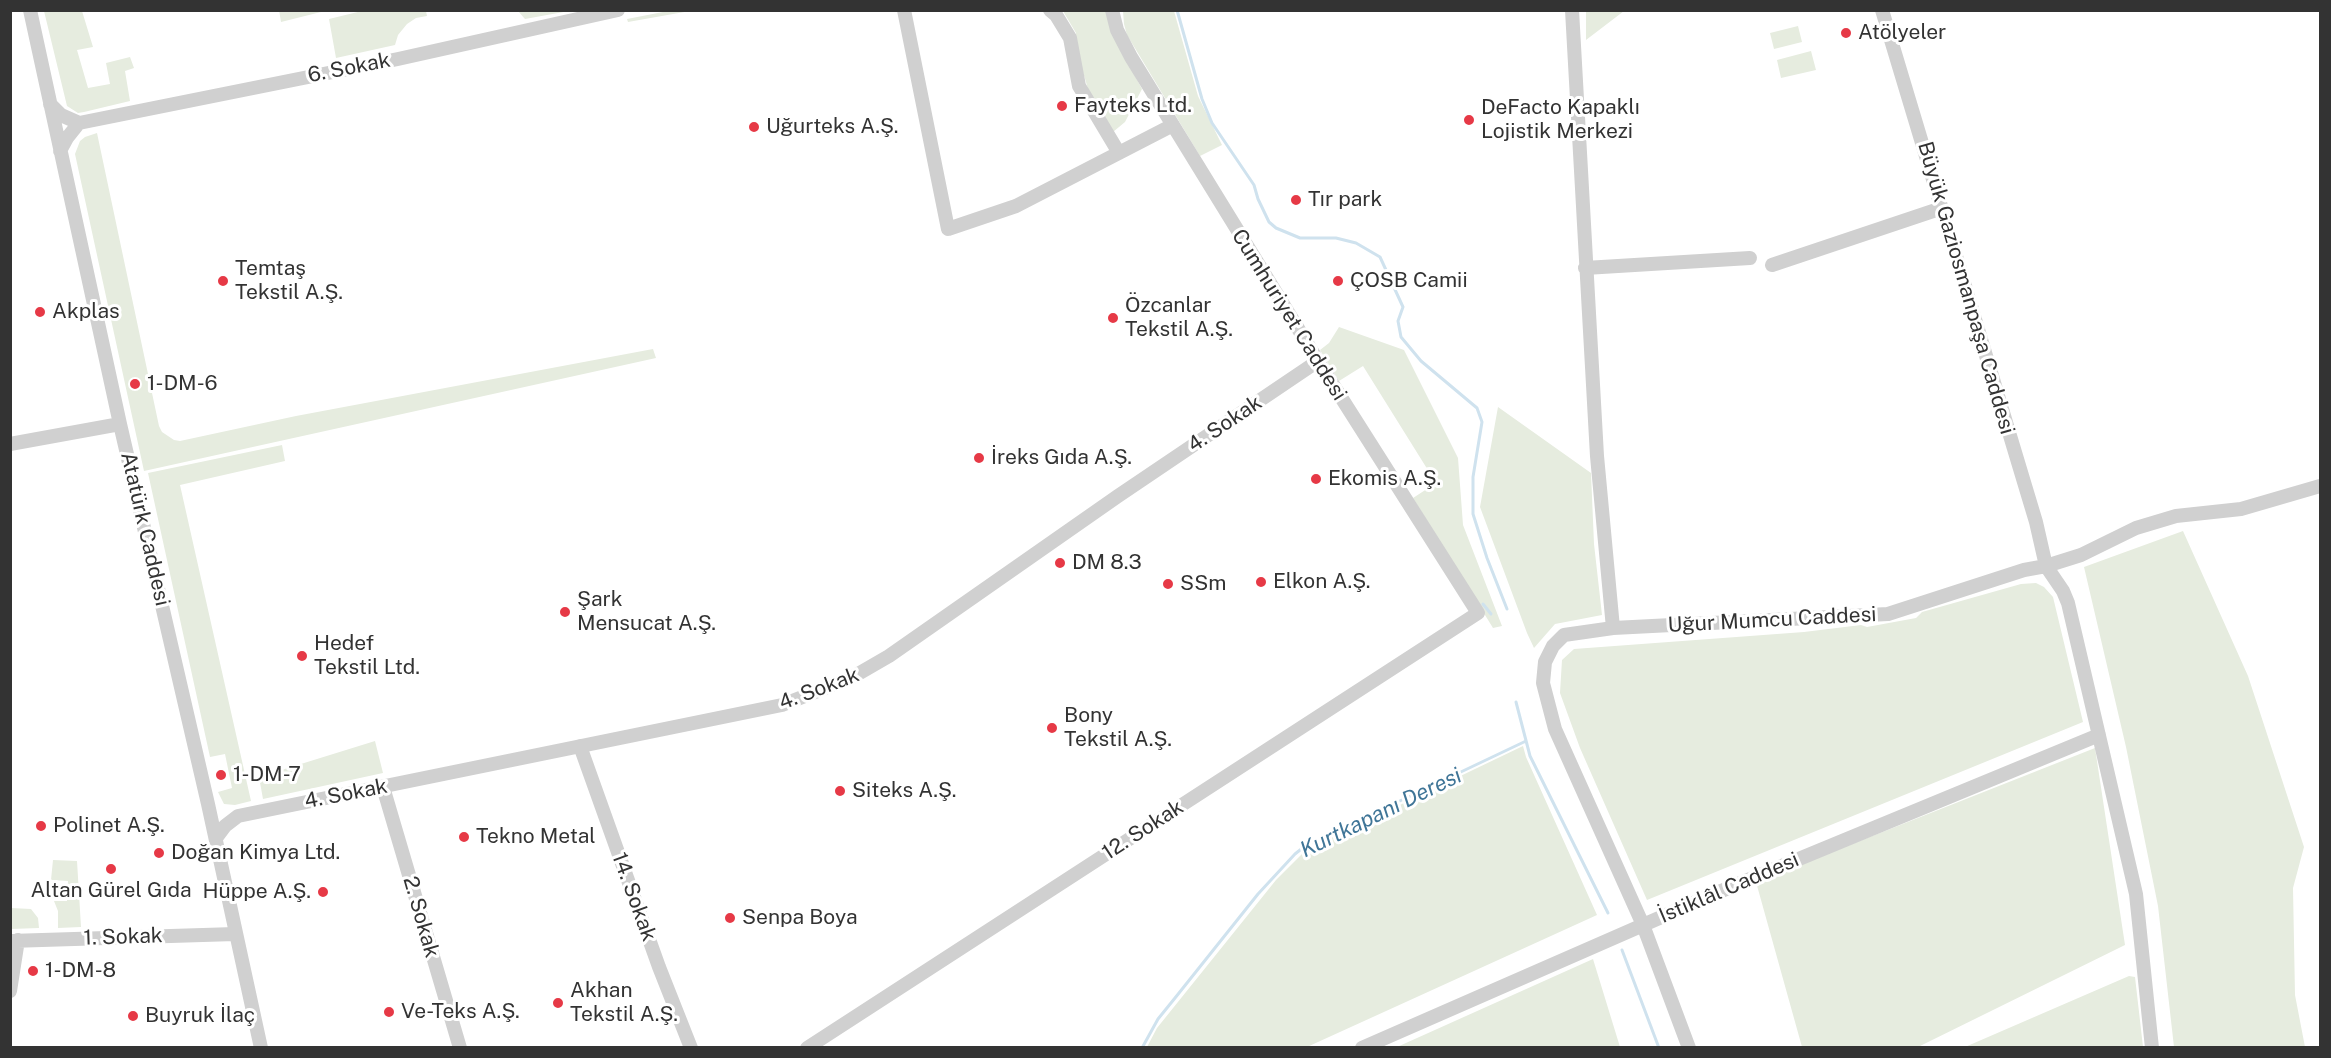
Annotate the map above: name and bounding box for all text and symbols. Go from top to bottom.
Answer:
place label: Atölyeler [1858,20,1946,46]
marker: Atölyeler [1839,26,1853,40]
street label: 6. Sokak [305,48,393,88]
place label: Fayteks Ltd. [1074,93,1192,119]
place label: DeFacto Kapaklı Lojistik Merkezi [1481,95,1640,145]
marker: Fayteks Ltd. [1055,99,1069,113]
marker: DeFacto Kapaklı Lojistik Merkezi [1462,113,1476,127]
place label: Uğurteks A.Ş. [766,114,898,140]
marker: Uğurteks A.Ş. [747,120,761,134]
street label: Büyük Gaziosmanpaşa Caddesi [1912,139,2020,437]
place label: Tır park [1308,187,1382,213]
marker: Tır park [1289,193,1303,207]
street label: Cumhuriyet Caddesi [1226,225,1352,405]
place label: Temtaş Tekstil A.Ş. [235,256,343,306]
place label: ÇOSB Camii [1350,268,1468,294]
marker: Temtaş Tekstil A.Ş. [216,274,230,288]
marker: ÇOSB Camii [1331,274,1345,288]
place label: Özcanlar Tekstil A.Ş. [1125,293,1233,343]
place label: Akplas [52,299,120,325]
marker: Akplas [33,305,47,319]
marker: Özcanlar Tekstil A.Ş. [1106,311,1120,325]
place label: 1-DM-6 [147,371,218,397]
marker: 1-DM-6 [128,377,142,391]
street label: 4. Sokak [1183,390,1267,458]
place label: İreks Gıda A.Ş. [991,445,1132,471]
street label: Atatürk Caddesi [115,450,175,608]
marker: İreks Gıda A.Ş. [972,451,986,465]
place label: Ekomis A.Ş. [1328,466,1441,492]
marker: Ekomis A.Ş. [1309,472,1323,486]
place label: DM 8.3 [1072,550,1142,576]
marker: DM 8.3 [1053,556,1067,570]
place label: Elkon A.Ş. [1273,569,1371,595]
place label: SSm [1180,571,1226,597]
marker: Elkon A.Ş. [1254,575,1268,589]
marker: SSm [1161,577,1175,591]
place label: Şark Mensucat A.Ş. [577,587,716,637]
street label: Uğur Mumcu Caddesi [1667,602,1877,638]
marker: Şark Mensucat A.Ş. [558,605,572,619]
place label: Hedef Tekstil Ltd. [314,631,420,681]
marker: Hedef Tekstil Ltd. [295,649,309,663]
street label: 4. Sokak [775,662,863,716]
place label: Bony Tekstil A.Ş. [1064,703,1172,753]
marker: Bony Tekstil A.Ş. [1045,721,1059,735]
place label: 1-DM-7 [233,762,301,788]
water label: Kurtkapanı Deresi [1296,763,1466,863]
marker: 1-DM-7 [214,768,228,782]
street label: 4. Sokak [302,774,390,814]
place label: Siteks A.Ş. [852,778,956,804]
marker: Siteks A.Ş. [833,784,847,798]
street label: 12. Sokak [1098,794,1188,866]
place label: Polinet A.Ş. [53,813,165,839]
marker: Polinet A.Ş. [34,819,48,833]
place label: Tekno Metal [476,824,596,850]
marker: Tekno Metal [457,830,471,844]
place label: Doğan Kimya Ltd. [171,840,340,866]
marker: Doğan Kimya Ltd. [152,846,166,860]
street label: İstiklâl Caddesi [1655,847,1803,929]
street label: 14. Sokak [606,849,662,945]
marker: Altan Gürel Gıda [104,862,118,876]
street label: 2. Sokak [397,874,445,960]
place label: Altan Gürel Gıda [30,878,192,904]
place label: Hüppe A.Ş. [202,879,311,905]
marker: Hüppe A.Ş. [316,885,330,899]
place label: Senpa Boya [742,905,858,931]
marker: Senpa Boya [723,911,737,925]
street label: 1. Sokak [83,923,163,951]
place label: 1-DM-8 [45,958,116,984]
marker: 1-DM-8 [26,964,40,978]
place label: Akhan Tekstil A.Ş. [570,978,678,1028]
marker: Akhan Tekstil A.Ş. [551,996,565,1010]
place label: Ve-Teks A.Ş. [401,999,520,1025]
place label: Buyruk İlaç [145,1003,255,1029]
marker: Ve-Teks A.Ş. [382,1005,396,1019]
marker: Buyruk İlaç [126,1009,140,1023]

